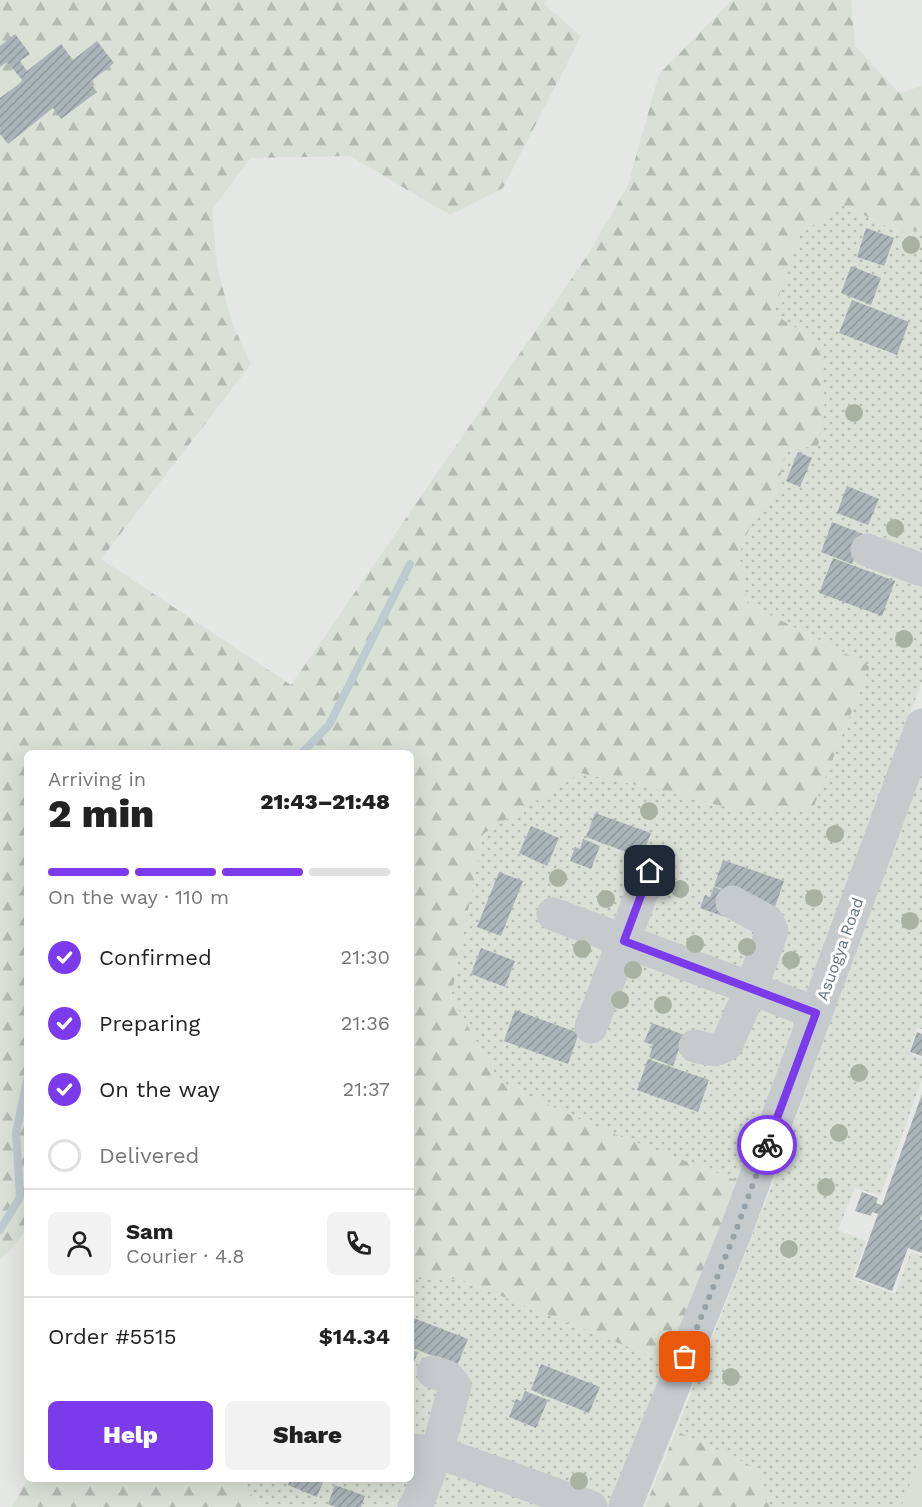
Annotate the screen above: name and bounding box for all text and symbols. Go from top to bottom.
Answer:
text: Arriving in [48,767,146,791]
text: 21:43–21:48 [260,789,390,814]
text: 2 min [48,791,154,836]
pin [624,845,675,896]
icon: home [633,854,666,887]
text: On the way · 110 m [48,885,229,909]
street label: Asuogya Road [813,895,867,1003]
icon: check [48,941,81,974]
text: Confirmed [99,945,212,970]
text: 21:30 [341,945,390,969]
icon: check [48,1007,81,1040]
text: Preparing [99,1011,200,1036]
text: 21:36 [341,1011,390,1035]
icon: check [48,1073,81,1106]
text: On the way [99,1077,220,1102]
text: 21:37 [343,1077,390,1101]
courier [737,1115,797,1175]
icon: bike [751,1129,784,1162]
text: Delivered [99,1143,199,1168]
button: person [48,1212,111,1275]
button: phone [327,1212,390,1275]
text: Sam [126,1219,174,1244]
text: Courier · 4.8 [126,1244,245,1268]
text: Order #5515 [48,1324,176,1349]
text: $14.34 [319,1324,390,1349]
pin [659,1331,710,1382]
icon: bag [668,1340,701,1373]
button: Help [48,1401,213,1470]
button: Share [225,1401,390,1470]

